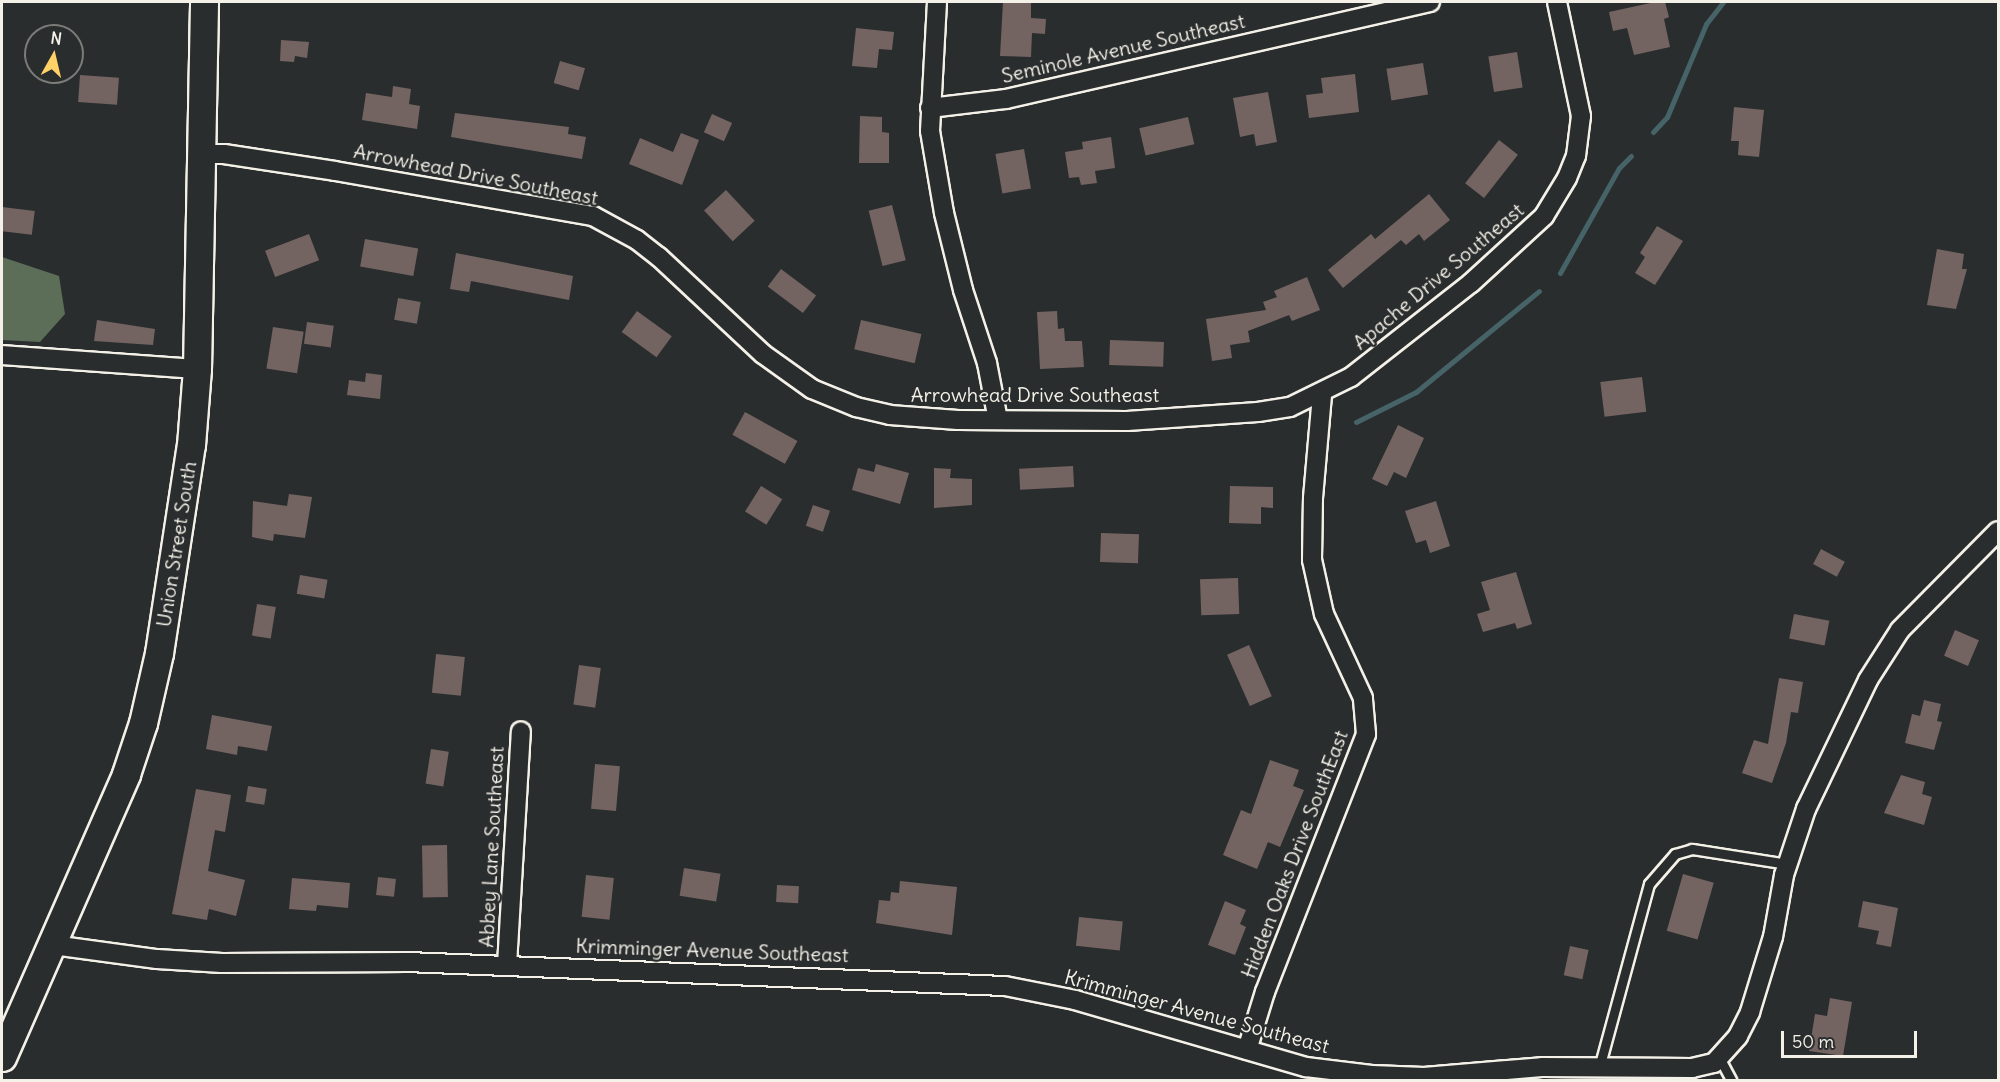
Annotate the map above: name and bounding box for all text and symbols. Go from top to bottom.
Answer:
street label: Seminole Avenue Southeast [999,8,1247,88]
north arrow [24,24,84,84]
text: N [49,27,63,49]
street label: Arrowhead Drive Southeast [352,139,600,209]
street label: Apache Drive Southeast [1348,198,1528,354]
street label: Arrowhead Drive Southeast [911,382,1159,406]
street label: Union Street South [151,459,201,629]
street label: Hidden Oaks Drive SouthEast [1236,727,1352,981]
street label: Abbey Lane Southeast [474,746,508,948]
street label: Krimminger Avenue Southeast [575,933,849,967]
street label: Krimminger Avenue Southeast [1062,964,1332,1058]
scale bar [1784,1019,1920,1057]
text: 50 m [1792,1030,1834,1053]

